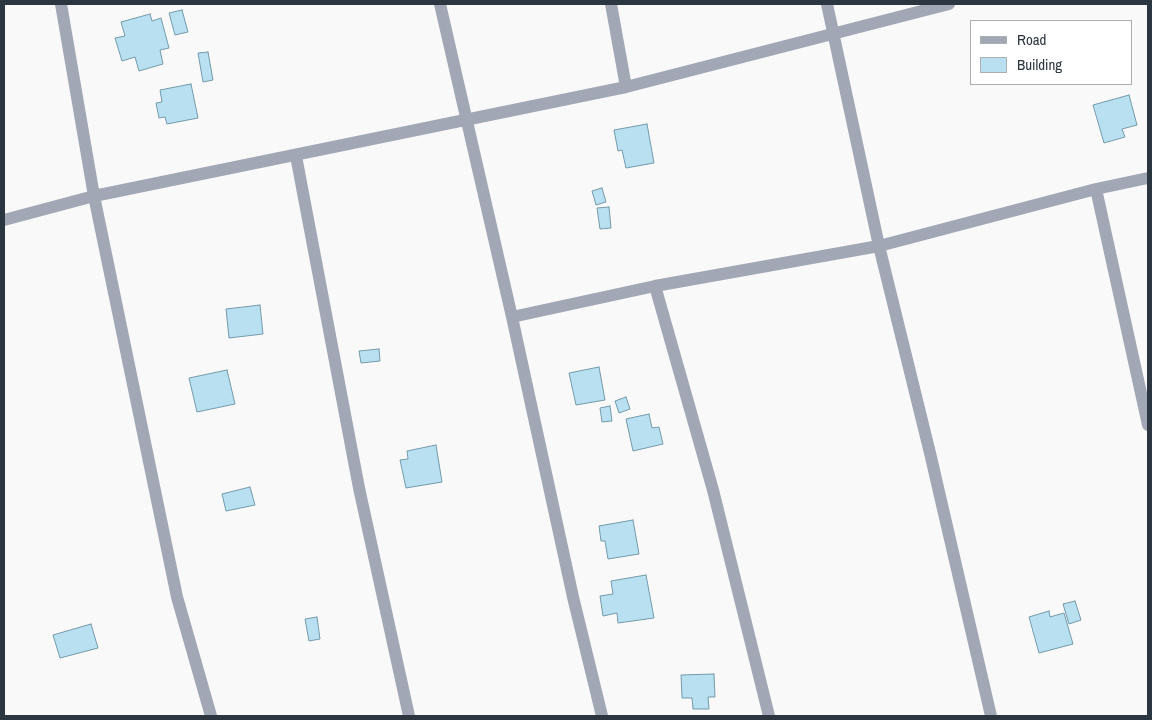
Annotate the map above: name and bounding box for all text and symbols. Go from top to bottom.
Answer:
legend [970,20,1132,85]
text: Road [1017,29,1046,50]
text: Building [1017,54,1062,75]

